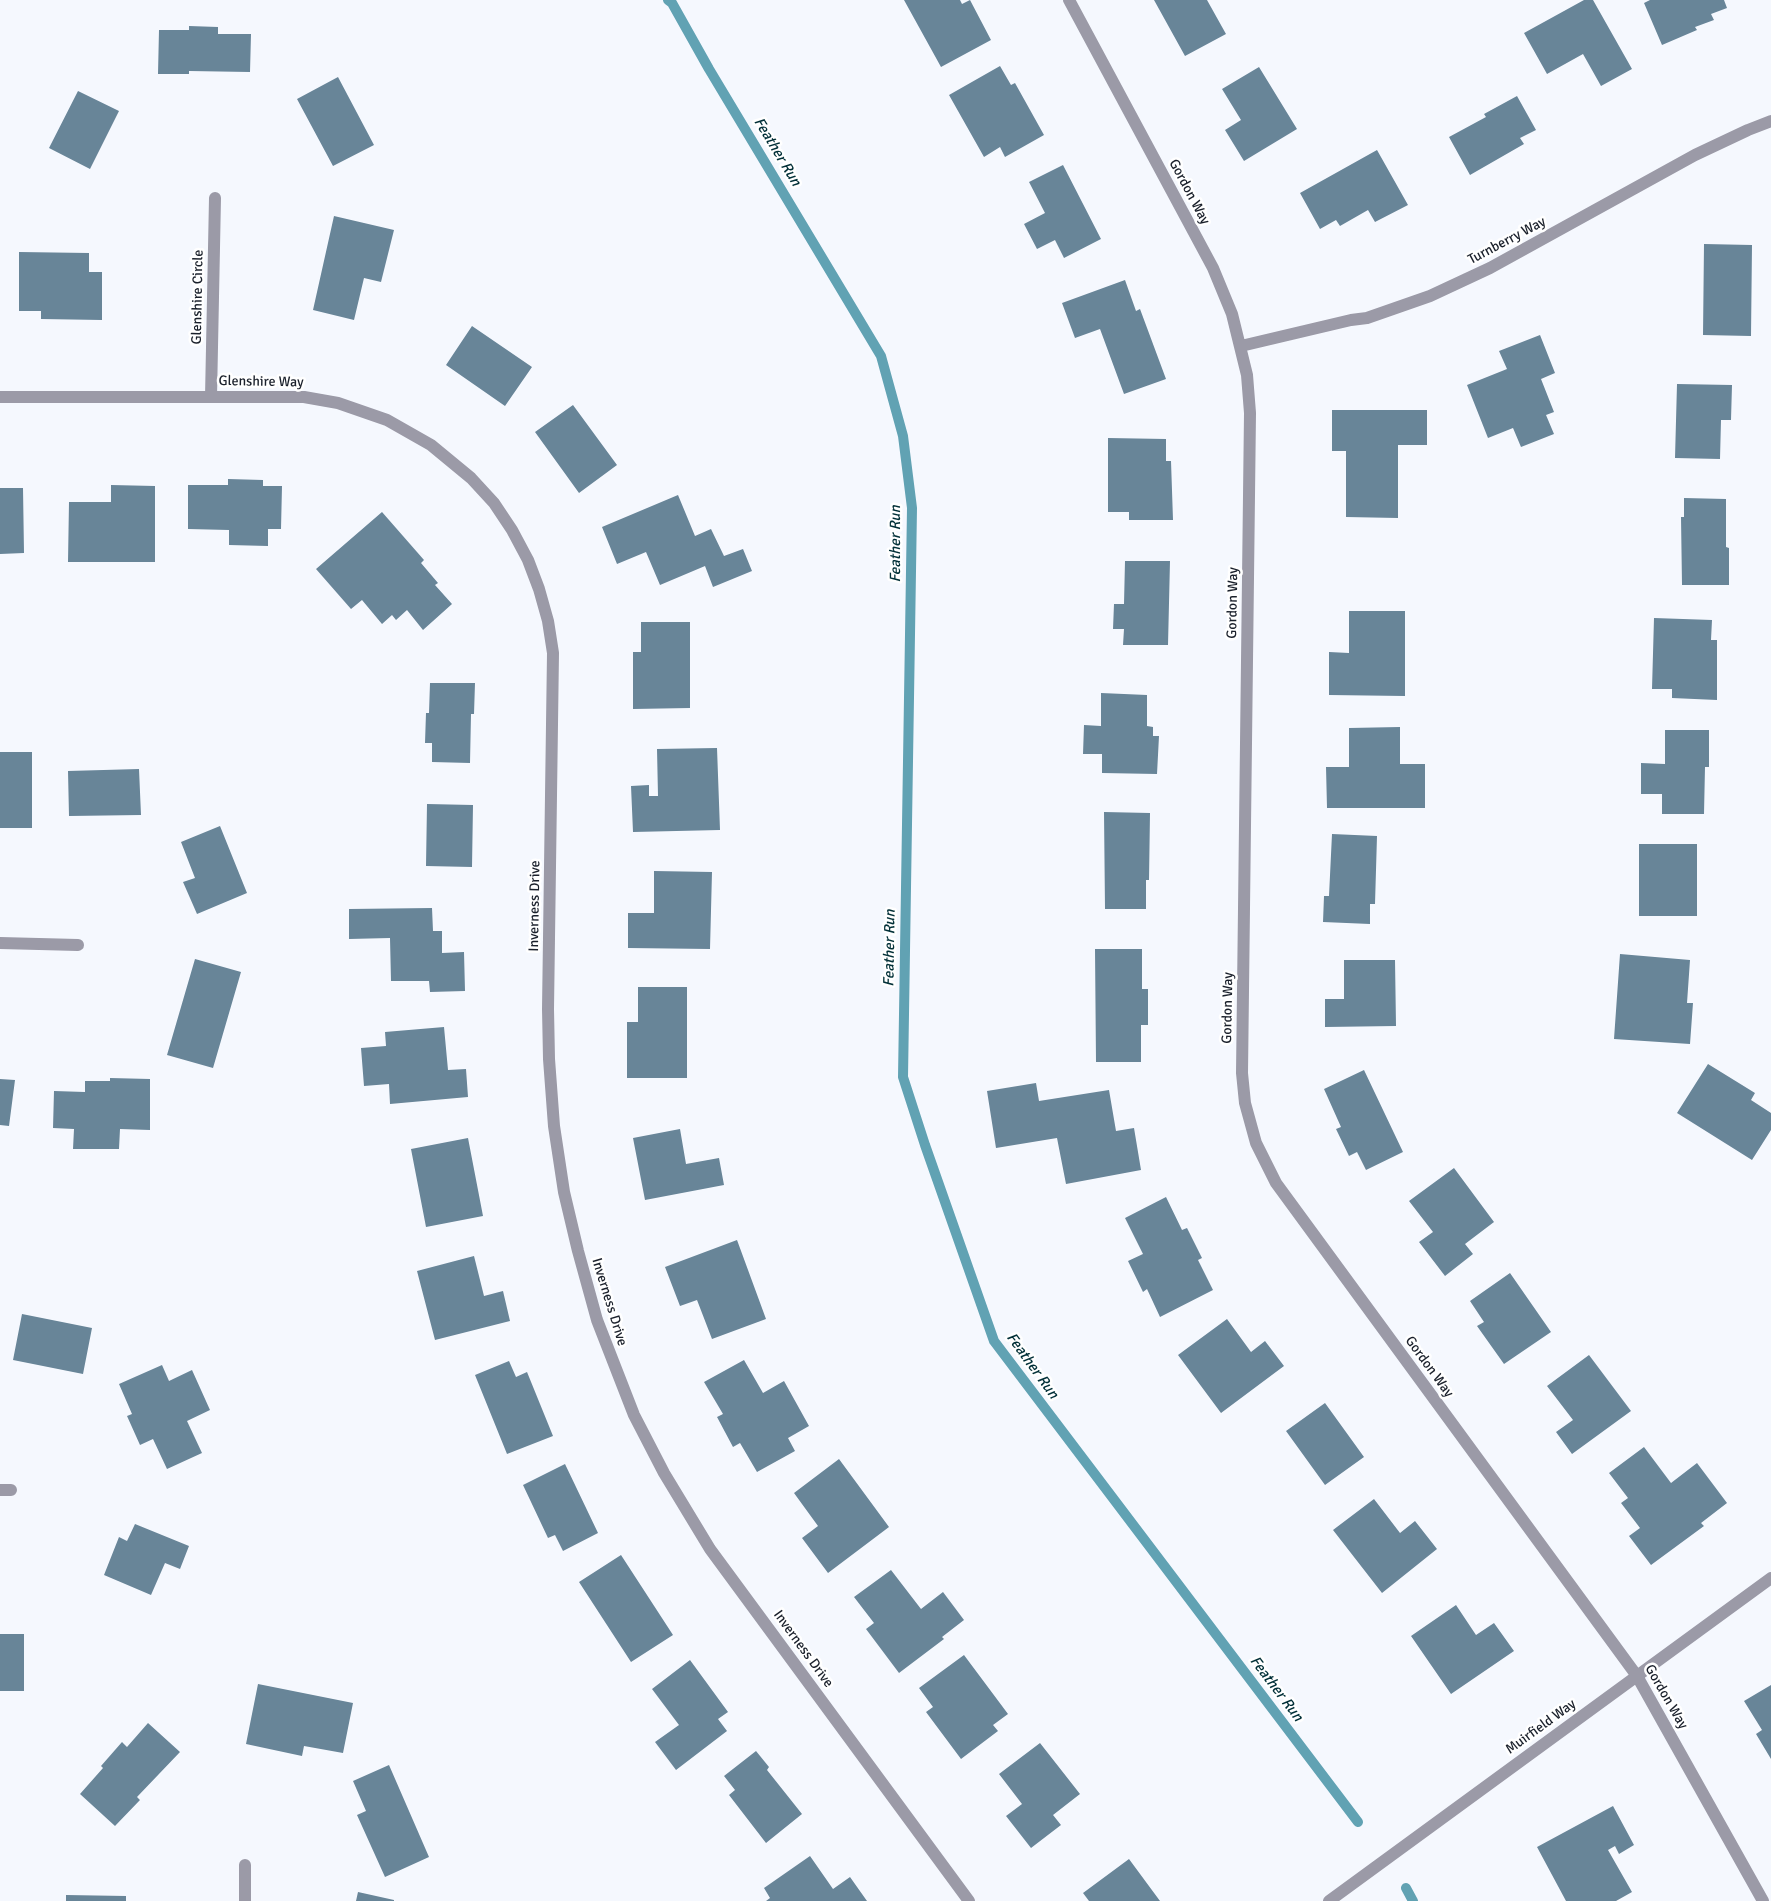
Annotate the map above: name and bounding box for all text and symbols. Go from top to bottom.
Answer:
water label: Feather Run [749,114,805,190]
street label: Gordon Way [1165,156,1213,228]
street label: Turnberry Way [1465,213,1549,269]
street label: Glenshire Circle [189,249,207,345]
street label: Glenshire Way [218,373,304,391]
water label: Feather Run [887,505,905,583]
street label: Gordon Way [1224,567,1242,639]
street label: Inverness Drive [526,860,544,952]
water label: Feather Run [880,909,900,987]
street label: Gordon Way [1219,972,1237,1044]
street label: Inverness Drive [588,1256,630,1348]
water label: Feather Run [1002,1329,1062,1403]
street label: Gordon Way [1401,1333,1457,1401]
street label: Inverness Drive [769,1607,837,1691]
water label: Feather Run [1246,1653,1306,1725]
street label: Gordon Way [1641,1662,1691,1732]
street label: Muirfield Way [1503,1696,1579,1758]

